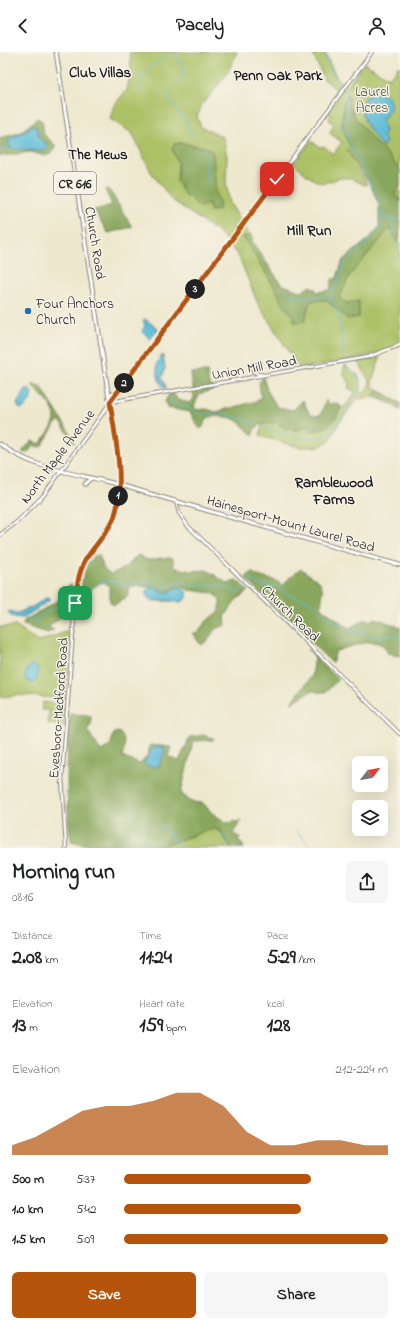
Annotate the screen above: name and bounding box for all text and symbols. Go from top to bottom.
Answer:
text: Pacely [176,13,224,39]
icon: back [12,15,34,37]
icon: person [366,15,388,37]
district label: Club Villas [69,62,131,84]
district label: Penn Oak Park [234,65,323,87]
park label: Laurel Acres [355,82,389,119]
district label: The Mews [68,144,128,166]
pin [260,162,294,196]
icon: check [266,168,288,190]
road number: CR 616 [54,172,96,194]
street label: Church Road [78,205,111,281]
district label: Mill Run [287,220,332,242]
pin: 3 [185,279,205,299]
text: 3 [193,281,197,297]
place label: Four Anchors Church [35,294,114,331]
marker: Four Anchors Church [23,306,33,316]
street label: Union Mill Road [210,351,298,386]
pin: 2 [114,373,134,393]
text: 2 [121,375,127,391]
street label: North Maple Avenue [16,405,101,508]
district label: Ramblewood Farms [294,472,374,511]
pin: 1 [108,486,128,506]
text: 1 [116,488,120,504]
street label: Hainesport-Mount Laurel Road [204,490,377,559]
street label: Church Road [256,581,324,647]
pin [58,586,92,620]
icon: arrive [64,592,86,614]
street label: Evesboro-Medford Road [44,637,75,779]
north arrow [352,756,388,792]
map controls [352,756,388,836]
button: layers [352,800,388,836]
text: Morning run [12,857,115,889]
button: share [346,861,388,903]
text: 08:16 [12,888,33,907]
text: Distance [12,928,53,944]
text: Time [139,928,161,944]
text: Pace [267,928,288,944]
text: 2.08 [12,944,42,973]
text: 11:24 [139,944,172,973]
text: 5:29 [267,944,296,973]
text: km [42,952,58,968]
text: /km [296,952,315,968]
text: Elevation [12,996,52,1012]
text: Heart rate [139,996,184,1012]
text: kcal [267,996,284,1012]
text: 13 [12,1012,27,1041]
text: 159 [139,1012,163,1041]
text: 128 [267,1012,290,1041]
text: m [27,1020,38,1036]
text: bpm [163,1020,186,1036]
text: Elevation [12,1060,60,1079]
text: 212–224 m [336,1060,388,1079]
text: 500 m [12,1170,44,1189]
text: 5:37 [76,1170,95,1189]
text: 1.0 km [12,1200,43,1219]
text: 5:42 [76,1200,96,1219]
text: 1.5 km [12,1230,45,1249]
text: 5:09 [76,1230,94,1249]
button: Save [12,1272,196,1318]
button: Share [204,1272,388,1318]

